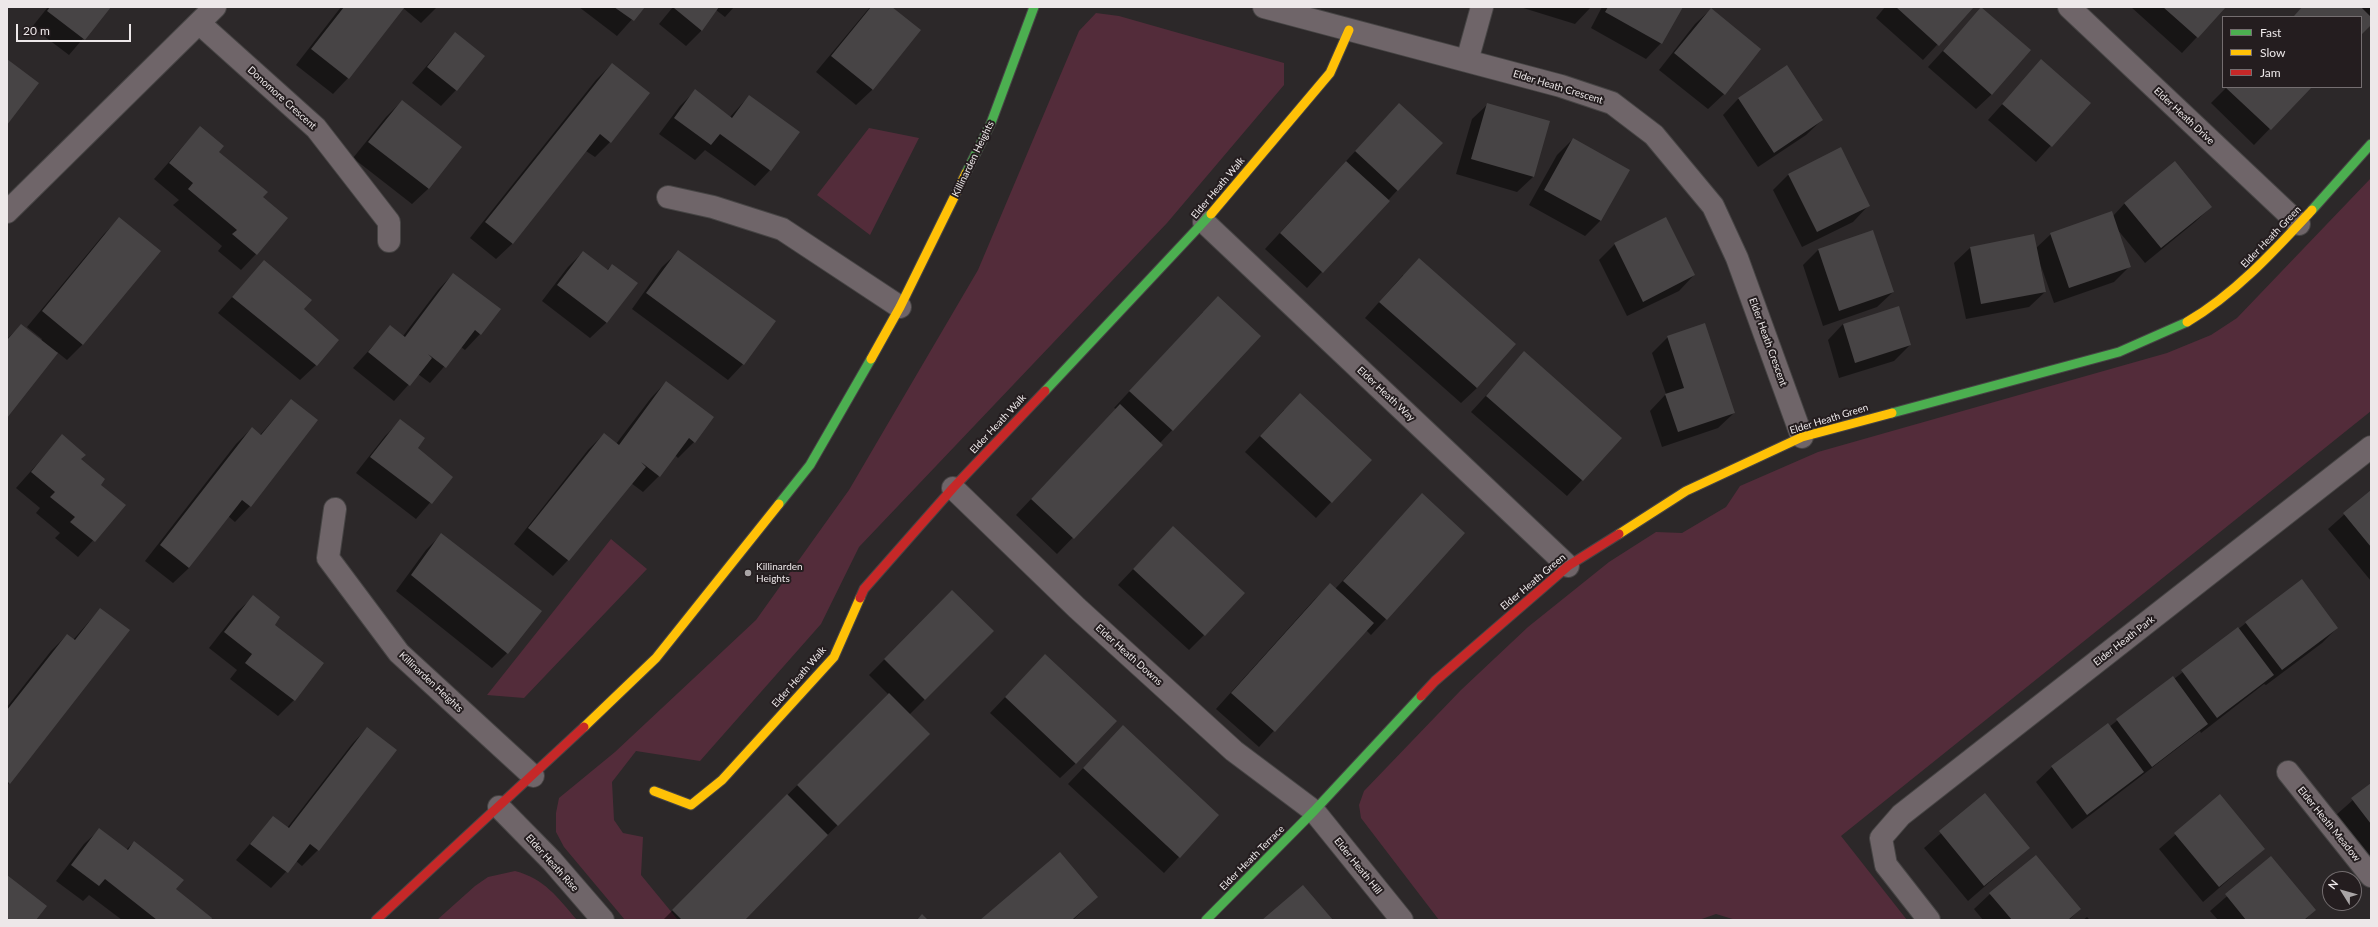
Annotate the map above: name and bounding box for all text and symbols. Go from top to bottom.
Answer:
scale bar [18,16,133,42]
legend [2222,16,2362,88]
text: 20 m [23,23,50,38]
text: Fast [2260,25,2281,40]
text: Slow [2260,45,2285,60]
street label: Donomore Crescent [245,64,319,132]
text: Jam [2260,65,2281,80]
street label: Elder Heath Crescent [1512,68,1604,106]
street label: Elder Heath Drive [2151,85,2217,147]
street label: Killinarden Heights [949,119,997,199]
street label: Elder Heath Walk [1189,155,1247,221]
street label: Elder Heath Green [2238,204,2304,270]
street label: Elder Heath Crescent [1746,296,1790,388]
street label: Elder Heath Way [1355,364,1417,424]
street label: Elder Heath Walk [967,392,1029,456]
street label: Elder Heath Green [1788,401,1870,437]
street label: Elder Heath Green [1498,551,1568,613]
place label: Killinarden Heights [756,561,803,584]
marker: Killinarden Heights [743,568,753,578]
street label: Elder Heath Park [2091,613,2157,669]
street label: Elder Heath Downs [1093,622,1165,688]
street label: Elder Heath Walk [769,644,829,710]
street label: Killinarden Heights [397,649,465,715]
street label: Elder Heath Meadow [2295,784,2363,864]
street label: Elder Heath Terrace [1217,823,1287,893]
street label: Elder Heath Rise [523,832,581,894]
street label: Elder Heath Hill [1332,835,1384,897]
north arrow [2322,871,2362,911]
text: N [2325,877,2341,891]

